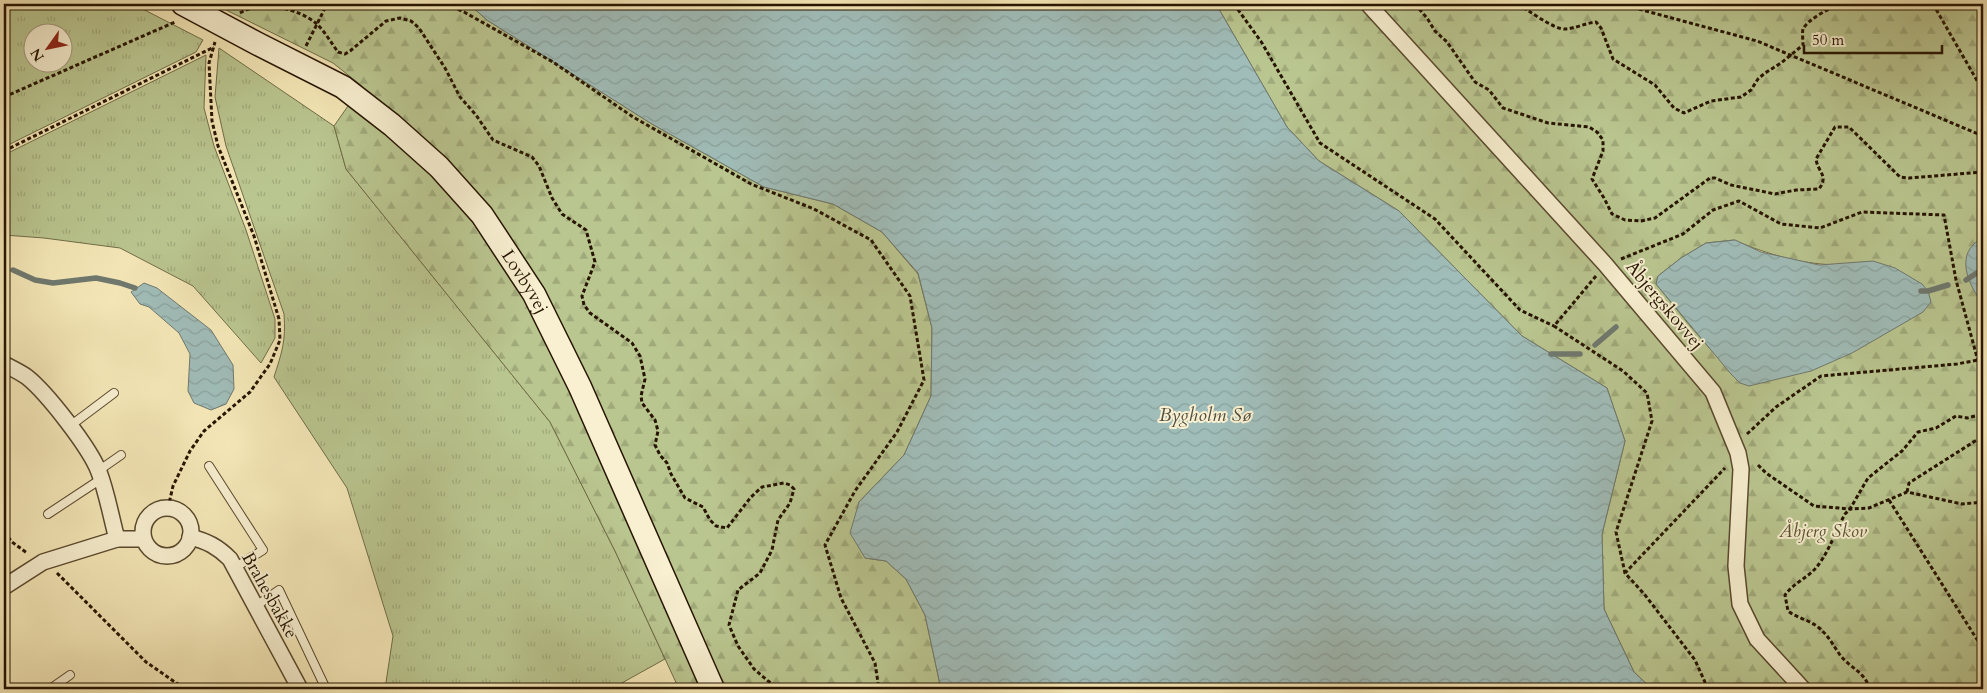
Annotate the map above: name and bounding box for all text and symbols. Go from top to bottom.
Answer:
north arrow [22,22,72,72]
scale bar [1804,22,1942,54]
text: 50 m [1812,30,1844,50]
text: N [26,45,49,65]
street label: Lovbyvej [495,245,554,318]
street label: Åbjergskovvej [1620,255,1709,355]
water label: Bygholm Sø [1159,402,1252,428]
park label: Åbjerg Skov [1778,519,1868,544]
street label: Brahesbakke [235,547,304,643]

